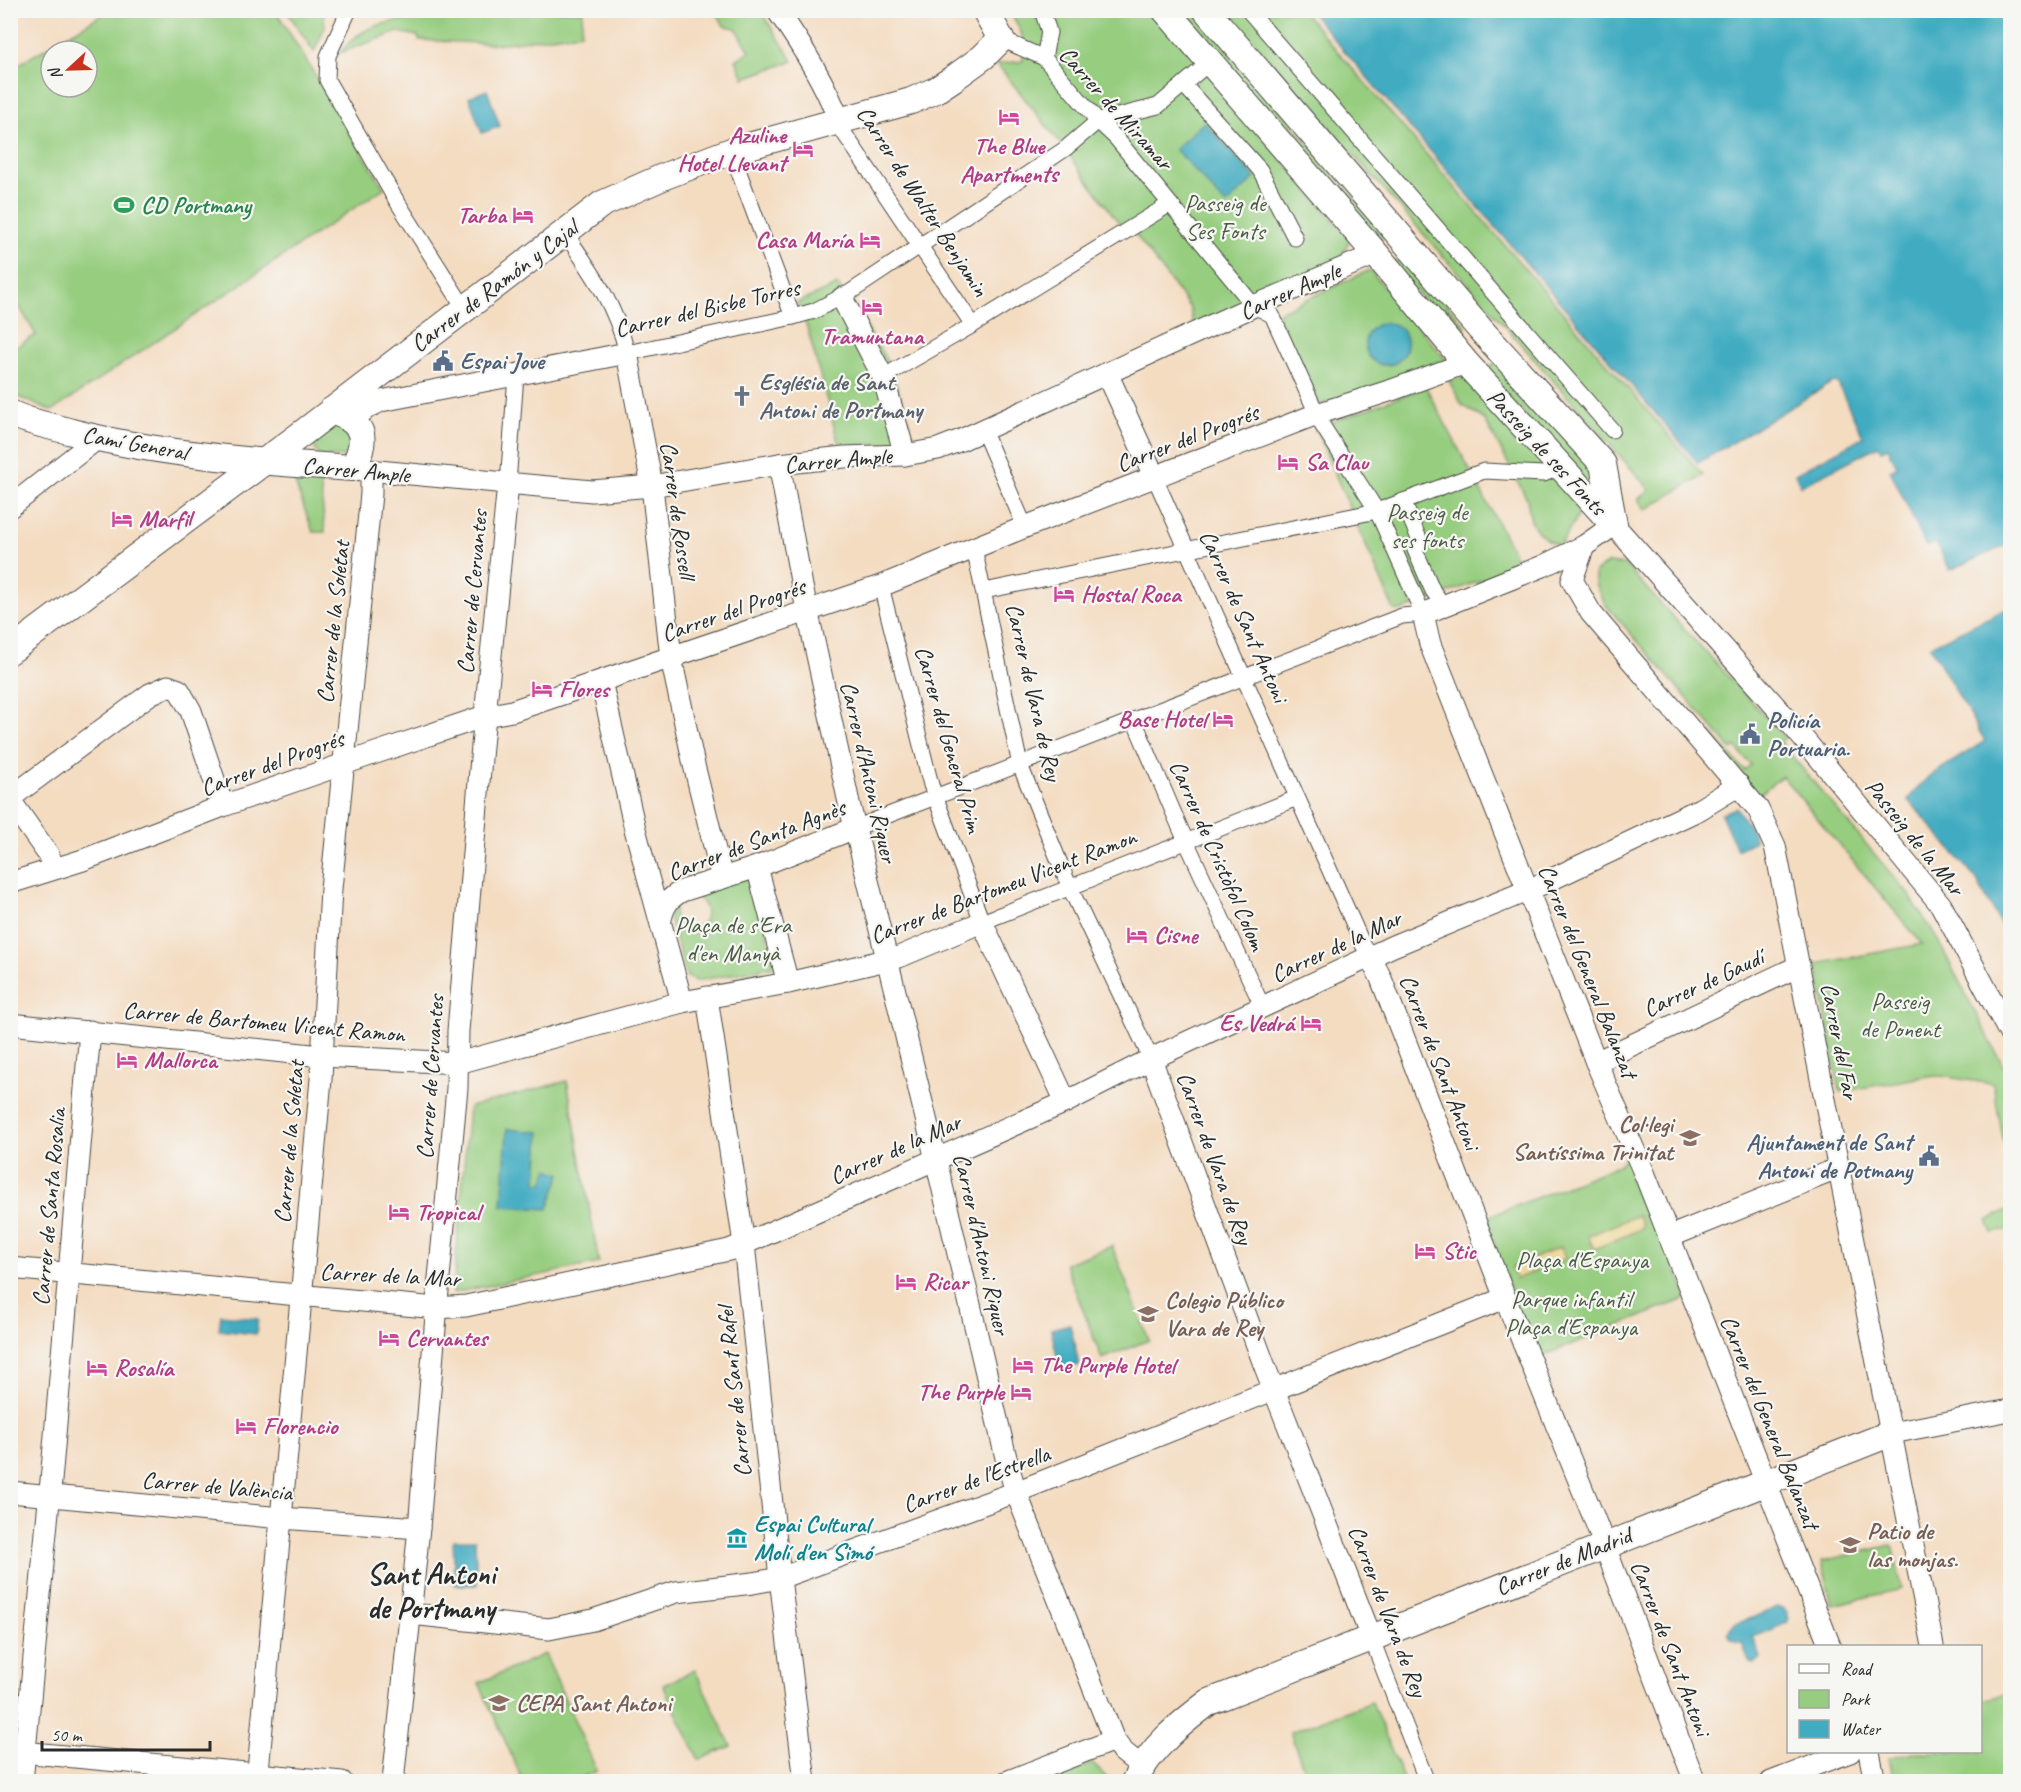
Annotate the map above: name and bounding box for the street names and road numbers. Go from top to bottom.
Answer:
street label: Carrer de Miramar [1052,40,1181,178]
street label: Carrer de Walter Benjamin [850,100,996,302]
street label: Carrer de Ramón y Cajal [404,211,587,359]
street label: Carrer Ample [1235,254,1347,327]
street label: Carrer del Bisbe Torres [612,272,805,344]
street label: Passeig de ses Fonts [1481,382,1615,523]
street label: Carrer del Progrés [1112,396,1265,479]
street label: Camí General [80,419,194,468]
street label: Carrer de Rossell [654,440,703,584]
street label: Carrer Ample [783,440,895,480]
street label: Carrer Ample [301,450,413,490]
street label: Carrer de Cervantes [450,507,494,675]
street label: Carrer de Sant Antoni [1193,525,1296,709]
street label: Carrer de la Soletat [310,537,357,705]
street label: Carrer del Progrés [657,571,811,649]
street label: Carrer de Vara de Rey [999,600,1069,785]
street label: Carrer del General Prim [908,642,991,838]
street label: Carrer d'Antoni Riquer [834,678,905,868]
street label: Carrer del Progrés [196,722,350,803]
street label: Carrer de Cristòfol Colom [1163,755,1274,957]
street label: Passeig de la Mar [1859,772,1973,903]
street label: Carrer de Santa Agnès [663,791,852,888]
street label: Carrer de Bartomeu Vicent Ramon [866,821,1141,951]
street label: Carrer del General Balanzat [1531,860,1646,1085]
street label: Carrer de la Mar [1266,902,1408,989]
street label: Carrer de Gaudí [1638,940,1772,1024]
street label: Carrer de Sant Antoni [1393,970,1488,1156]
street label: Carrer del Far [1814,980,1866,1104]
street label: Carrer de Cervantes [409,992,451,1160]
street label: Carrer de Bartomeu Vicent Ramon [122,995,407,1049]
street label: Carrer de la Soletat [267,1057,311,1225]
street label: Carrer de Vara de Rey [1170,1068,1261,1250]
street label: Carrer de Santa Rosalia [25,1105,73,1307]
street label: Carrer de la Mar [825,1106,967,1191]
street label: Carrer d'Antoni Riquer [947,1150,1018,1340]
street label: Carrer de la Mar [319,1256,463,1294]
street label: Carrer de Sant Rafel [710,1301,758,1479]
street label: Carrer del General Balanzat [1713,1311,1828,1536]
street label: Carrer de l'Estrella [898,1438,1055,1520]
street label: Carrer de València [141,1464,295,1508]
street label: Carrer de Madrid [1491,1519,1639,1602]
street label: Carrer de Vara de Rey [1342,1521,1435,1703]
street label: Carrer de Sant Antoni [1624,1556,1719,1742]

